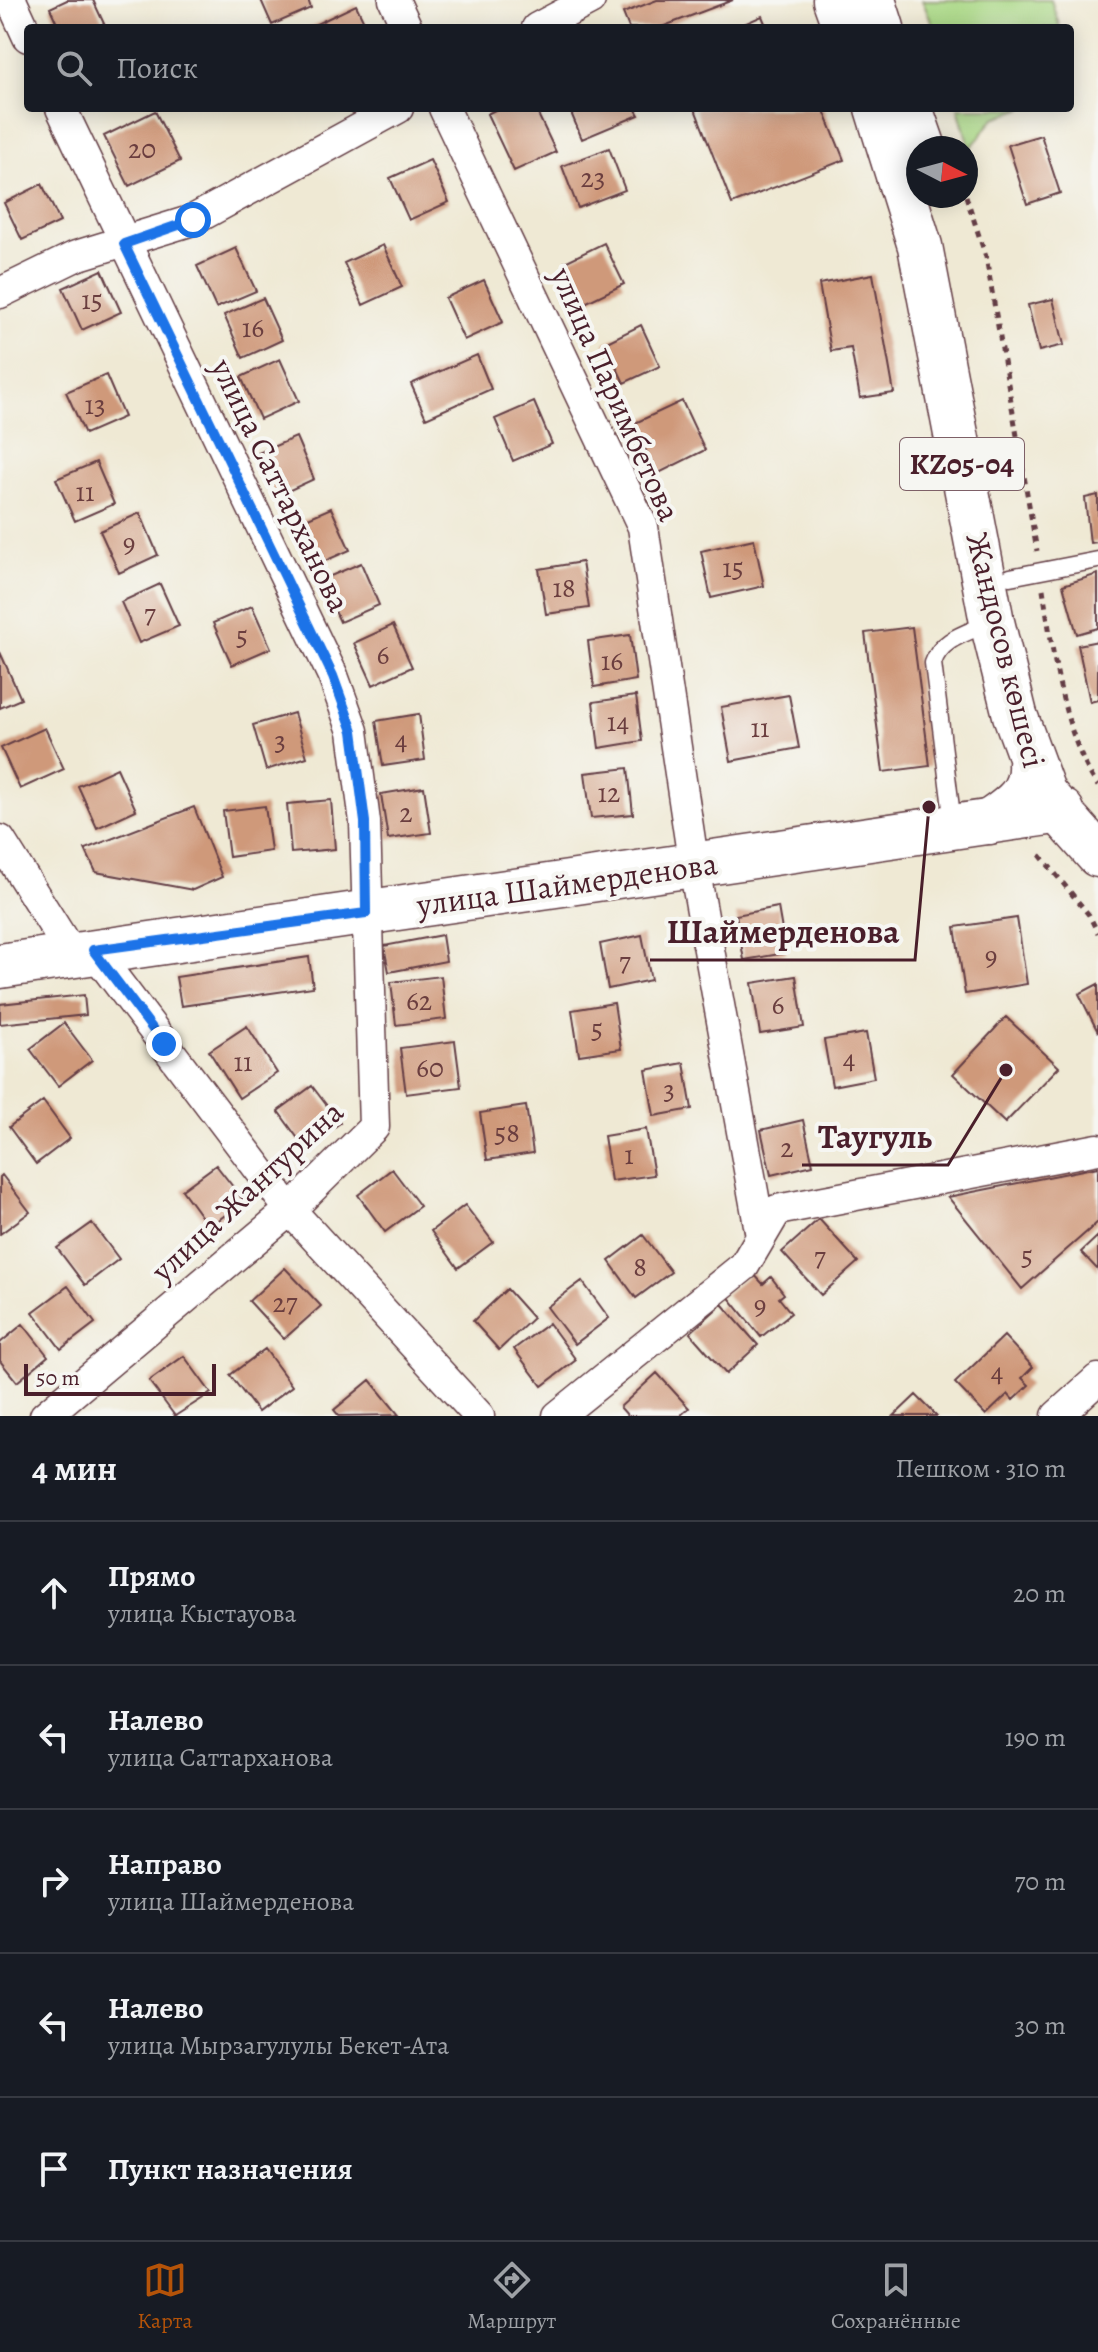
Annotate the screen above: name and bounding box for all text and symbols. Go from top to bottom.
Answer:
search box [24,24,1074,112]
icon: search [52,46,96,90]
text: Поиск [116,48,198,88]
house number: 20 [128,130,156,168]
north arrow [906,136,978,208]
house number: 23 [581,159,605,197]
route start [175,202,211,238]
street label: улица Паримбетова [540,259,692,528]
house number: 15 [81,281,103,319]
house number: 16 [242,309,264,347]
street label: улица Саттарханова [200,350,362,619]
house number: 13 [84,386,106,424]
road number: KZ05-04 [900,438,1024,490]
house number: 11 [75,473,95,511]
house number: 9 [123,524,135,562]
street label: Жандосов көшесі [955,528,1057,772]
house number: 15 [722,549,744,587]
house number: 18 [552,569,576,607]
house number: 7 [144,595,156,633]
house number: 5 [236,617,248,655]
house number: 6 [377,636,390,674]
house number: 16 [601,642,623,680]
house number: 14 [607,703,629,741]
house number: 11 [750,709,770,747]
house number: 4 [395,721,407,759]
house number: 3 [274,722,286,760]
house number: 12 [598,774,620,812]
house number: 2 [399,794,413,832]
street label: улица Шаймерденова [413,841,720,927]
callout: Шаймерденова [650,902,915,960]
text: Шаймерденова [667,908,900,955]
house number: 9 [985,937,997,975]
house number: 7 [619,943,631,981]
house number: 62 [406,982,432,1020]
house number: 6 [772,986,785,1024]
house number: 5 [591,1010,603,1048]
route end [146,1026,182,1062]
house number: 4 [843,1040,855,1078]
house number: 11 [233,1043,253,1081]
house number: 60 [416,1049,444,1087]
house number: 3 [663,1071,675,1109]
street label: улица Жантурина [141,1090,353,1292]
callout: Таугуль [802,1107,948,1165]
text: Таугуль [818,1113,933,1160]
house number: 58 [494,1114,520,1152]
house number: 2 [780,1129,794,1167]
house number: 1 [624,1136,634,1174]
house number: 5 [1021,1237,1033,1275]
house number: 7 [814,1238,826,1276]
house number: 8 [633,1248,647,1286]
house number: 27 [272,1284,298,1322]
house number: 9 [754,1286,766,1324]
house number: 4 [991,1353,1003,1391]
scale bar [24,1360,216,1396]
text: 50 m [36,1363,80,1393]
text: 4 мин [32,1445,117,1492]
text: Пешком · 310 m [896,1451,1066,1486]
text: Прямо [108,1556,195,1596]
icon: ahead [32,1571,76,1615]
text: 20 m [1013,1576,1066,1611]
text: улица Кыстауова [108,1596,297,1631]
text: Налево [108,1700,203,1740]
icon: left [32,1715,76,1759]
text: 190 m [1005,1720,1066,1755]
text: улица Саттарханова [108,1740,333,1775]
text: Направо [108,1844,222,1884]
icon: right [32,1859,76,1903]
text: 70 m [1014,1864,1066,1899]
text: улица Шаймерденова [108,1884,354,1919]
text: Налево [108,1988,203,2028]
icon: left [32,2003,76,2047]
text: 30 m [1015,2008,1066,2043]
text: улица Мырзагулулы Бекет-Ата [108,2028,449,2063]
icon: arrive [32,2147,76,2191]
text: Пункт назначения [108,2149,353,2189]
tab: Карта [137,2258,193,2336]
tab: Маршрут [467,2258,556,2336]
tab: Сохранённые [831,2258,961,2336]

